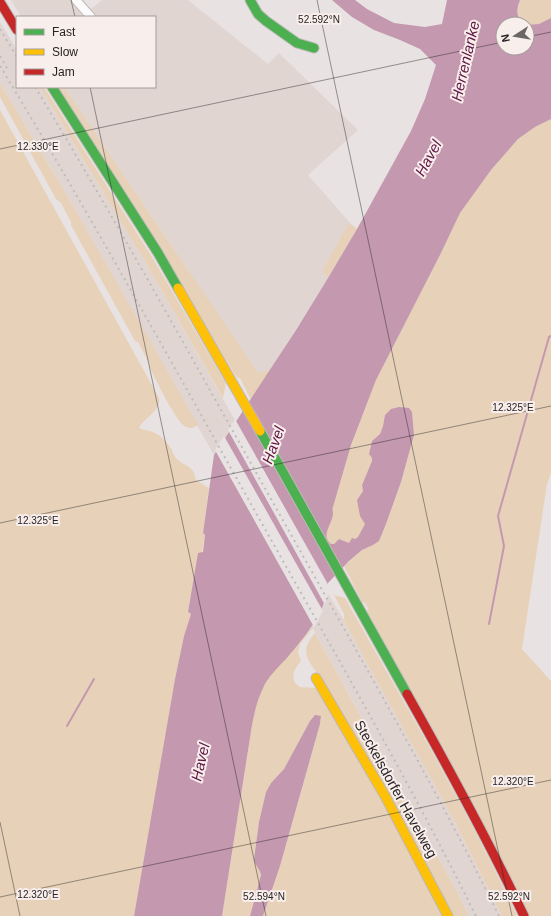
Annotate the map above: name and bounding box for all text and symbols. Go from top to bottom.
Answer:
text: 52.592°N [298,14,340,25]
legend [16,16,156,88]
north arrow [495,16,535,56]
water label: Herrenlanke [448,19,482,103]
text: Fast [52,25,76,39]
text: N [499,33,512,43]
text: Slow [52,45,78,59]
text: Jam [52,65,75,79]
water label: Havel [411,137,445,179]
text: 12.330°E [17,141,59,152]
text: 12.325°E [492,402,534,413]
water label: Havel [258,423,288,466]
text: 12.325°E [17,515,59,526]
street label: Steckelsdorfer Havelweg [351,717,441,861]
water label: Havel [187,741,213,783]
text: 12.320°E [492,776,534,787]
text: 12.320°E [17,889,59,900]
text: 52.594°N [243,891,285,902]
text: 52.592°N [488,891,530,902]

